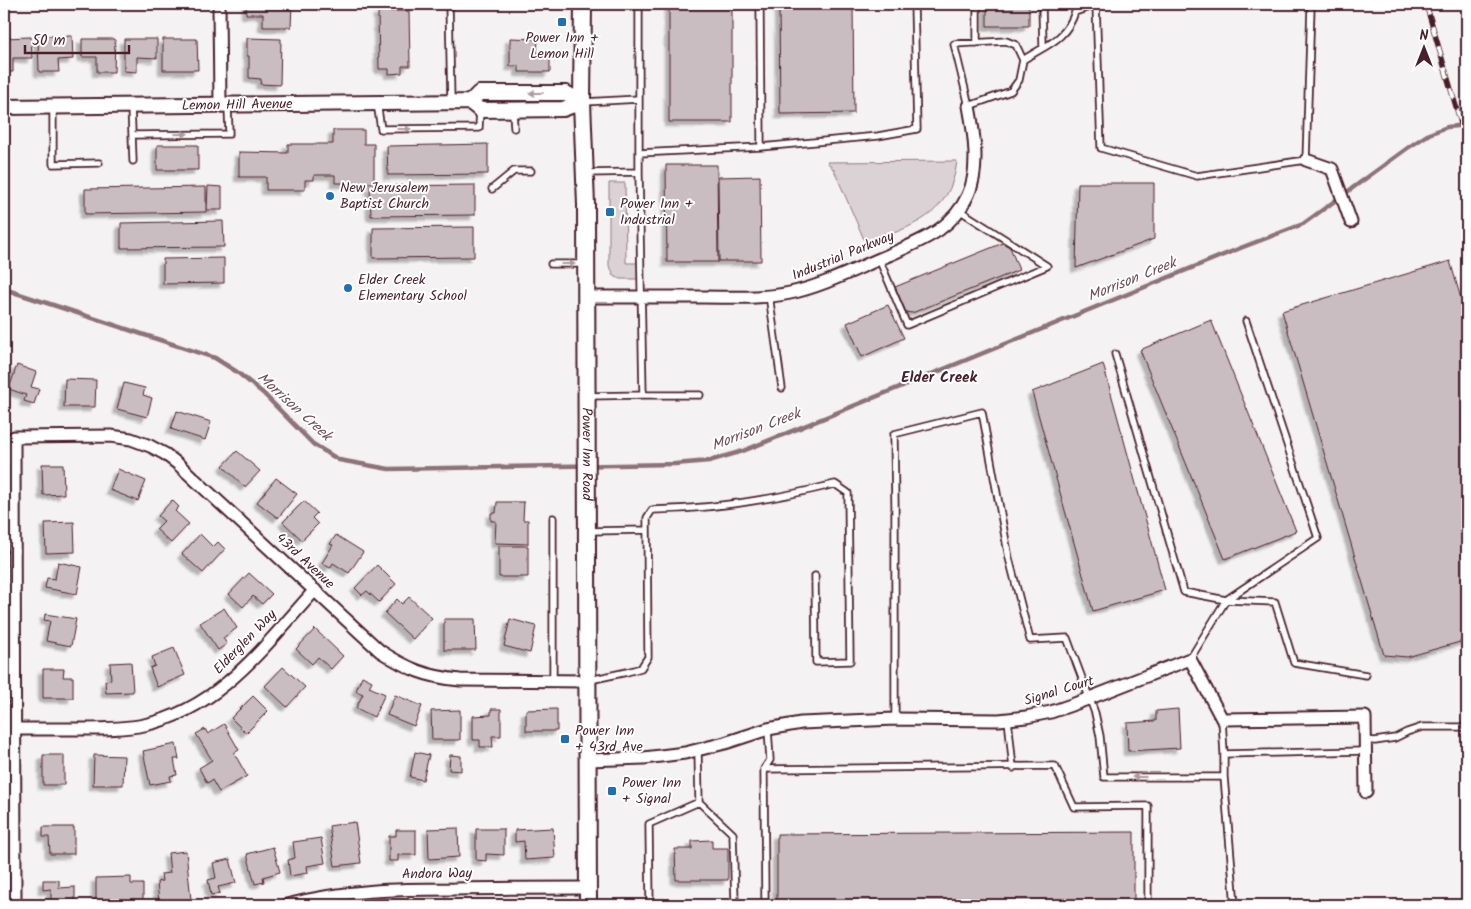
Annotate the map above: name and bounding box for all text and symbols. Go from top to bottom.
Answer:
marker: Power Inn + Lemon Hill [556,16,568,28]
scale bar [25,22,129,54]
north arrow [1398,22,1448,72]
text: N [1420,25,1429,47]
place label: Power Inn + Lemon Hill [525,27,599,65]
text: 50 m [32,29,66,53]
one-way arrow [528,89,544,97]
street label: Lemon Hill Avenue [181,93,293,117]
one-way arrow [396,125,412,133]
one-way arrow [173,130,189,138]
place label: New Jerusalem Baptist Church [340,177,429,215]
marker: New Jerusalem Baptist Church [324,190,336,202]
place label: Power Inn + Industrial [620,193,694,231]
marker: Power Inn + Industrial [604,206,616,218]
street label: Industrial Parkway [789,225,898,287]
water label: Morrison Creek [1084,251,1182,309]
one-way arrow [561,260,577,268]
place label: Elder Creek Elementary School [358,269,467,307]
marker: Elder Creek Elementary School [342,282,354,294]
district label: Elder Creek [901,366,977,390]
water label: Morrison Creek [251,367,338,449]
water label: Morrison Creek [708,401,806,458]
street label: Power Inn Road [576,407,598,501]
street label: 43rd Avenue [270,528,340,595]
street label: Elderglen Way [208,604,282,680]
street label: Signal Court [1021,670,1097,712]
place label: Power Inn + 43rd Ave [575,720,643,758]
marker: Power Inn + 43rd Ave [559,733,571,745]
place label: Power Inn + Signal [622,772,681,810]
one-way arrow [1131,773,1147,781]
marker: Power Inn + Signal [606,785,618,797]
street label: Andora Way [402,862,473,886]

